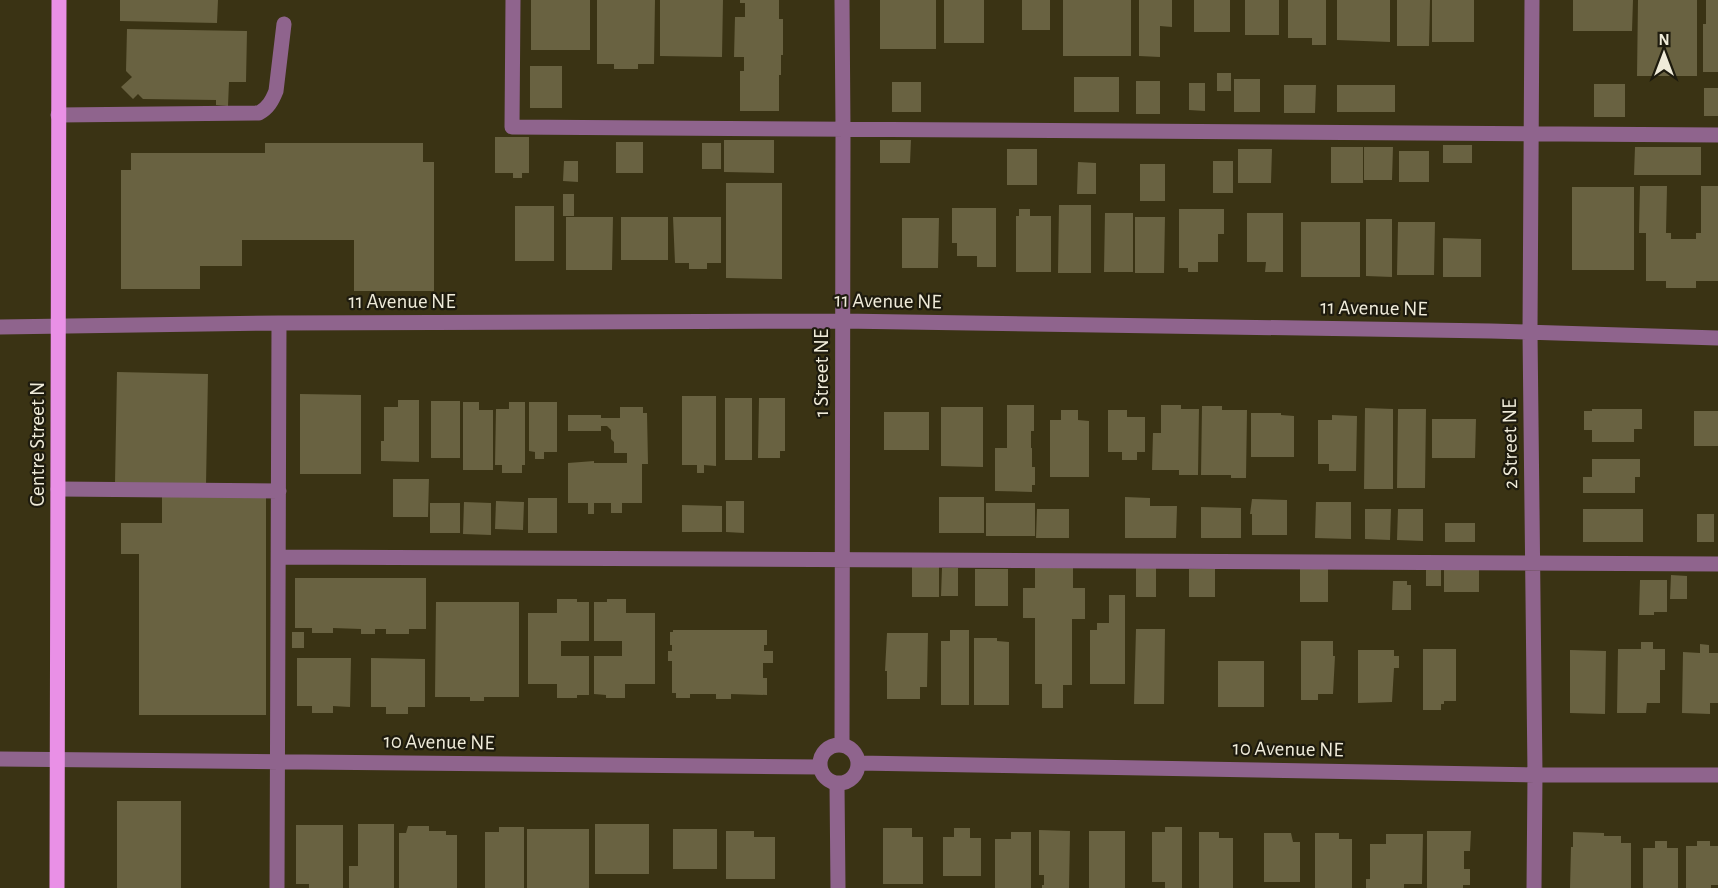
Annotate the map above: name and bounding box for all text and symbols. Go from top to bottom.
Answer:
north arrow [1634,24,1694,84]
text: N [1658,32,1670,48]
street label: 11 Avenue NE [834,290,942,312]
street label: 11 Avenue NE [348,291,456,312]
street label: 11 Avenue NE [1320,297,1428,319]
street label: 1 Street NE [811,329,832,417]
street label: Centre Street N [27,382,48,506]
street label: 2 Street NE [1499,399,1521,489]
street label: 10 Avenue NE [383,731,495,753]
street label: 10 Avenue NE [1232,738,1344,760]

